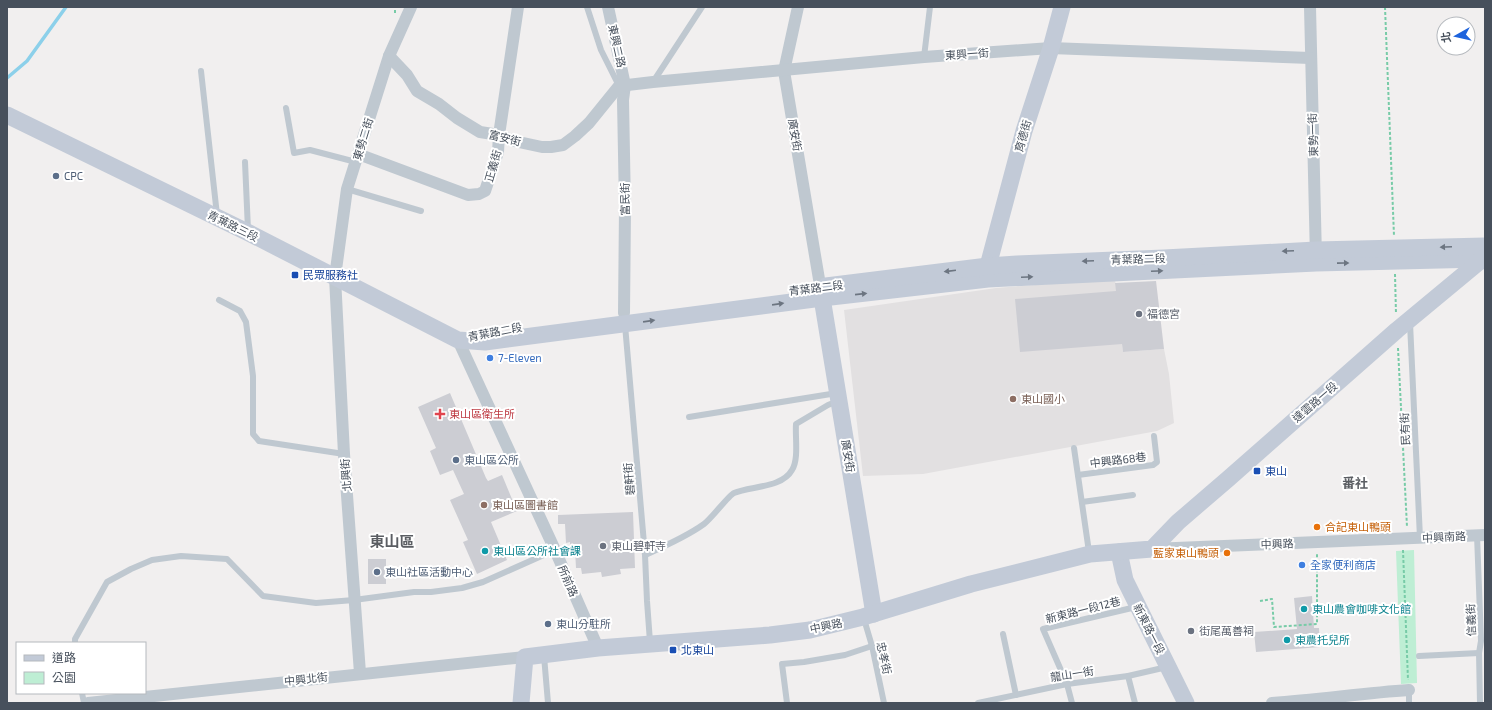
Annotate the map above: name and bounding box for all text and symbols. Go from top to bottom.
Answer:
north arrow [1436,16,1476,56]
street label: 東興二路 [606,23,629,69]
text: 北 [1438,31,1453,44]
street label: 東興一街 [945,45,989,62]
street label: 東勢一街 [1305,113,1320,157]
street label: 東勢二街 [350,116,375,162]
street label: 廣安街 [786,118,805,152]
street label: 育德街 [1012,118,1033,154]
street label: 富安街 [488,127,523,148]
street label: 正義街 [482,148,503,184]
place label: CPC [64,169,83,182]
marker: CPC [51,171,61,181]
street label: 富民街 [618,182,631,216]
street label: 青葉路三段 [206,208,261,243]
one-way arrow [1440,244,1452,251]
one-way arrow [1282,248,1294,255]
street label: 青葉路二段 [1110,251,1166,266]
one-way arrow [1081,258,1094,264]
one-way arrow [1337,260,1350,266]
one-way arrow [944,267,956,274]
one-way arrow [1151,267,1163,274]
place label: 民眾服務社 [303,268,358,281]
marker: 民眾服務社 [290,270,300,280]
one-way arrow [1021,274,1034,280]
street label: 青葉路二段 [788,278,844,297]
one-way arrow [855,291,867,297]
one-way arrow [772,301,784,307]
place label: 福德宮 [1147,307,1180,320]
marker: 福德宮 [1134,309,1144,319]
one-way arrow [643,318,655,324]
street label: 青葉路二段 [467,320,523,343]
place label: 7-Eleven [498,351,542,364]
marker: 7-Eleven [485,353,495,363]
street label: 達雲路一段 [1290,379,1340,425]
place label: 東山國小 [1021,392,1065,405]
marker: 東山國小 [1008,394,1018,404]
place label: 東山區衛生所 [449,407,515,420]
marker: 東山區衛生所 [434,408,446,420]
street label: 民有街 [1397,412,1412,446]
street label: 廣安街 [839,439,857,473]
street label: 中興路68巷 [1089,450,1147,469]
place label: 東山區公所 [464,453,519,466]
marker: 東山區公所 [451,455,461,465]
street label: 北興街 [338,458,353,492]
street label: 碧軒街 [621,462,636,496]
place label: 東山 [1265,464,1287,477]
marker: 東山 [1252,466,1262,476]
district label: 番社 [1342,475,1368,491]
place label: 東山區圖書館 [492,498,558,511]
marker: 東山區圖書館 [479,500,489,510]
place label: 合記東山鴨頭 [1325,520,1391,533]
marker: 合記東山鴨頭 [1312,522,1322,532]
street label: 中興南路 [1422,529,1466,544]
district label: 東山區 [369,532,415,550]
street label: 中興路 [1260,536,1294,551]
place label: 東山碧軒寺 [611,539,666,552]
marker: 東山碧軒寺 [598,541,608,551]
place label: 東山區公所社會課 [493,544,581,557]
marker: 東山區公所社會課 [480,546,490,556]
place label: 藍家東山鴨頭 [1153,546,1219,559]
marker: 藍家東山鴨頭 [1222,548,1232,558]
place label: 全家便利商店 [1310,558,1376,571]
marker: 全家便利商店 [1297,560,1307,570]
street label: 所前路 [556,563,581,599]
place label: 東山社區活動中心 [385,565,473,578]
marker: 東山社區活動中心 [372,567,382,577]
street label: 新東路一段12巷 [1044,594,1122,625]
street label: 新東路一段 [1131,601,1168,656]
place label: 東山農會咖啡文化館 [1312,602,1411,615]
street label: 信義街 [1463,603,1478,637]
marker: 東山農會咖啡文化館 [1299,604,1309,614]
street label: 中興路 [808,616,843,635]
place label: 東山分駐所 [556,617,611,630]
marker: 東山分駐所 [543,619,553,629]
place label: 街尾萬善祠 [1199,624,1254,637]
marker: 街尾萬善祠 [1186,626,1196,636]
place label: 東農托兒所 [1295,633,1350,646]
marker: 東農托兒所 [1282,635,1292,645]
street label: 忠孝街 [874,640,895,675]
legend [16,642,146,694]
place label: 北東山 [681,643,714,656]
marker: 北東山 [668,645,678,655]
text: 道路 [52,650,76,664]
street label: 龍山一街 [1049,664,1095,683]
text: 公園 [52,670,76,684]
street label: 中興北街 [283,670,329,687]

